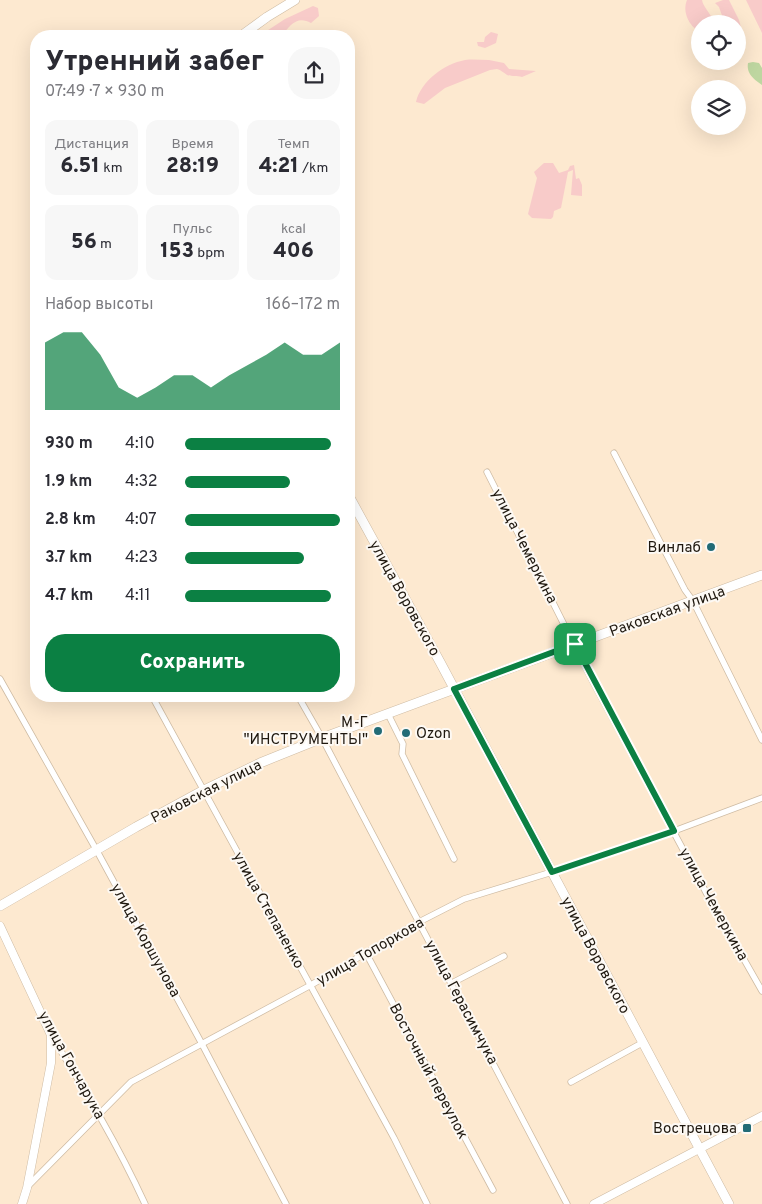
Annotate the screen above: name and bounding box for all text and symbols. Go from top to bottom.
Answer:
map controls [691,15,746,135]
button: locate [691,15,746,70]
text: Утренний забег [45,45,264,81]
button: share [288,47,340,99]
button: layers [691,80,746,135]
text: 07:49 · 7 × 930 m [45,82,164,102]
text: Дистанция [54,136,129,153]
text: Время [171,136,214,153]
text: Темп [277,136,310,153]
text: 6.51 [60,153,100,180]
text: 28:19 [166,153,219,180]
text: 4:21 [259,153,299,180]
text: km [100,160,123,177]
text: /km [299,160,328,177]
text: Пульс [173,221,212,238]
text: kcal [281,221,306,238]
text: 56 [71,229,97,256]
text: m [97,236,112,253]
text: 153 [160,238,194,265]
text: 406 [273,238,314,265]
text: bpm [194,245,225,262]
text: Набор высоты [45,295,153,315]
text: 166–172 m [266,295,340,315]
text: 930 m [45,434,93,454]
text: 4:10 [125,434,155,454]
text: 1.9 km [45,472,92,492]
text: 4:32 [125,472,158,492]
street label: улица Чемеркина [487,486,561,607]
text: 2.8 km [45,510,96,530]
text: 4:07 [125,510,157,530]
street label: улица Воровского [364,537,443,660]
place label: Винлаб [648,539,701,558]
marker: Винлаб [705,541,717,553]
text: 3.7 km [45,548,92,568]
text: 4:23 [125,548,158,568]
street label: Раковская улица [607,583,728,642]
text: 4.7 km [45,586,93,606]
text: 4:11 [125,586,150,606]
pin [554,623,596,665]
icon: arrive [561,630,589,658]
button: Сохранить [45,634,340,692]
place label: М-Г "ИНСТРУМЕНТЫ" [244,714,368,750]
marker: М-Г "ИНСТРУМЕНТЫ" [372,725,384,737]
place label: Ozon [416,725,451,744]
marker: Ozon [400,727,412,739]
street label: Раковская улица [148,756,265,828]
street label: улица Чемеркина [674,845,752,965]
street label: улица Степаненко [228,849,308,973]
street label: улица Коршунова [106,880,184,1001]
street label: улица Воровского [556,894,634,1017]
street label: улица Топоркова [314,914,428,991]
street label: улица Герасимчука [420,937,502,1068]
street label: Восточный переулок [384,1001,471,1143]
street label: улица Гончарука [33,1008,108,1123]
place label: Вострецова [653,1120,737,1139]
marker: Вострецова [741,1122,753,1134]

